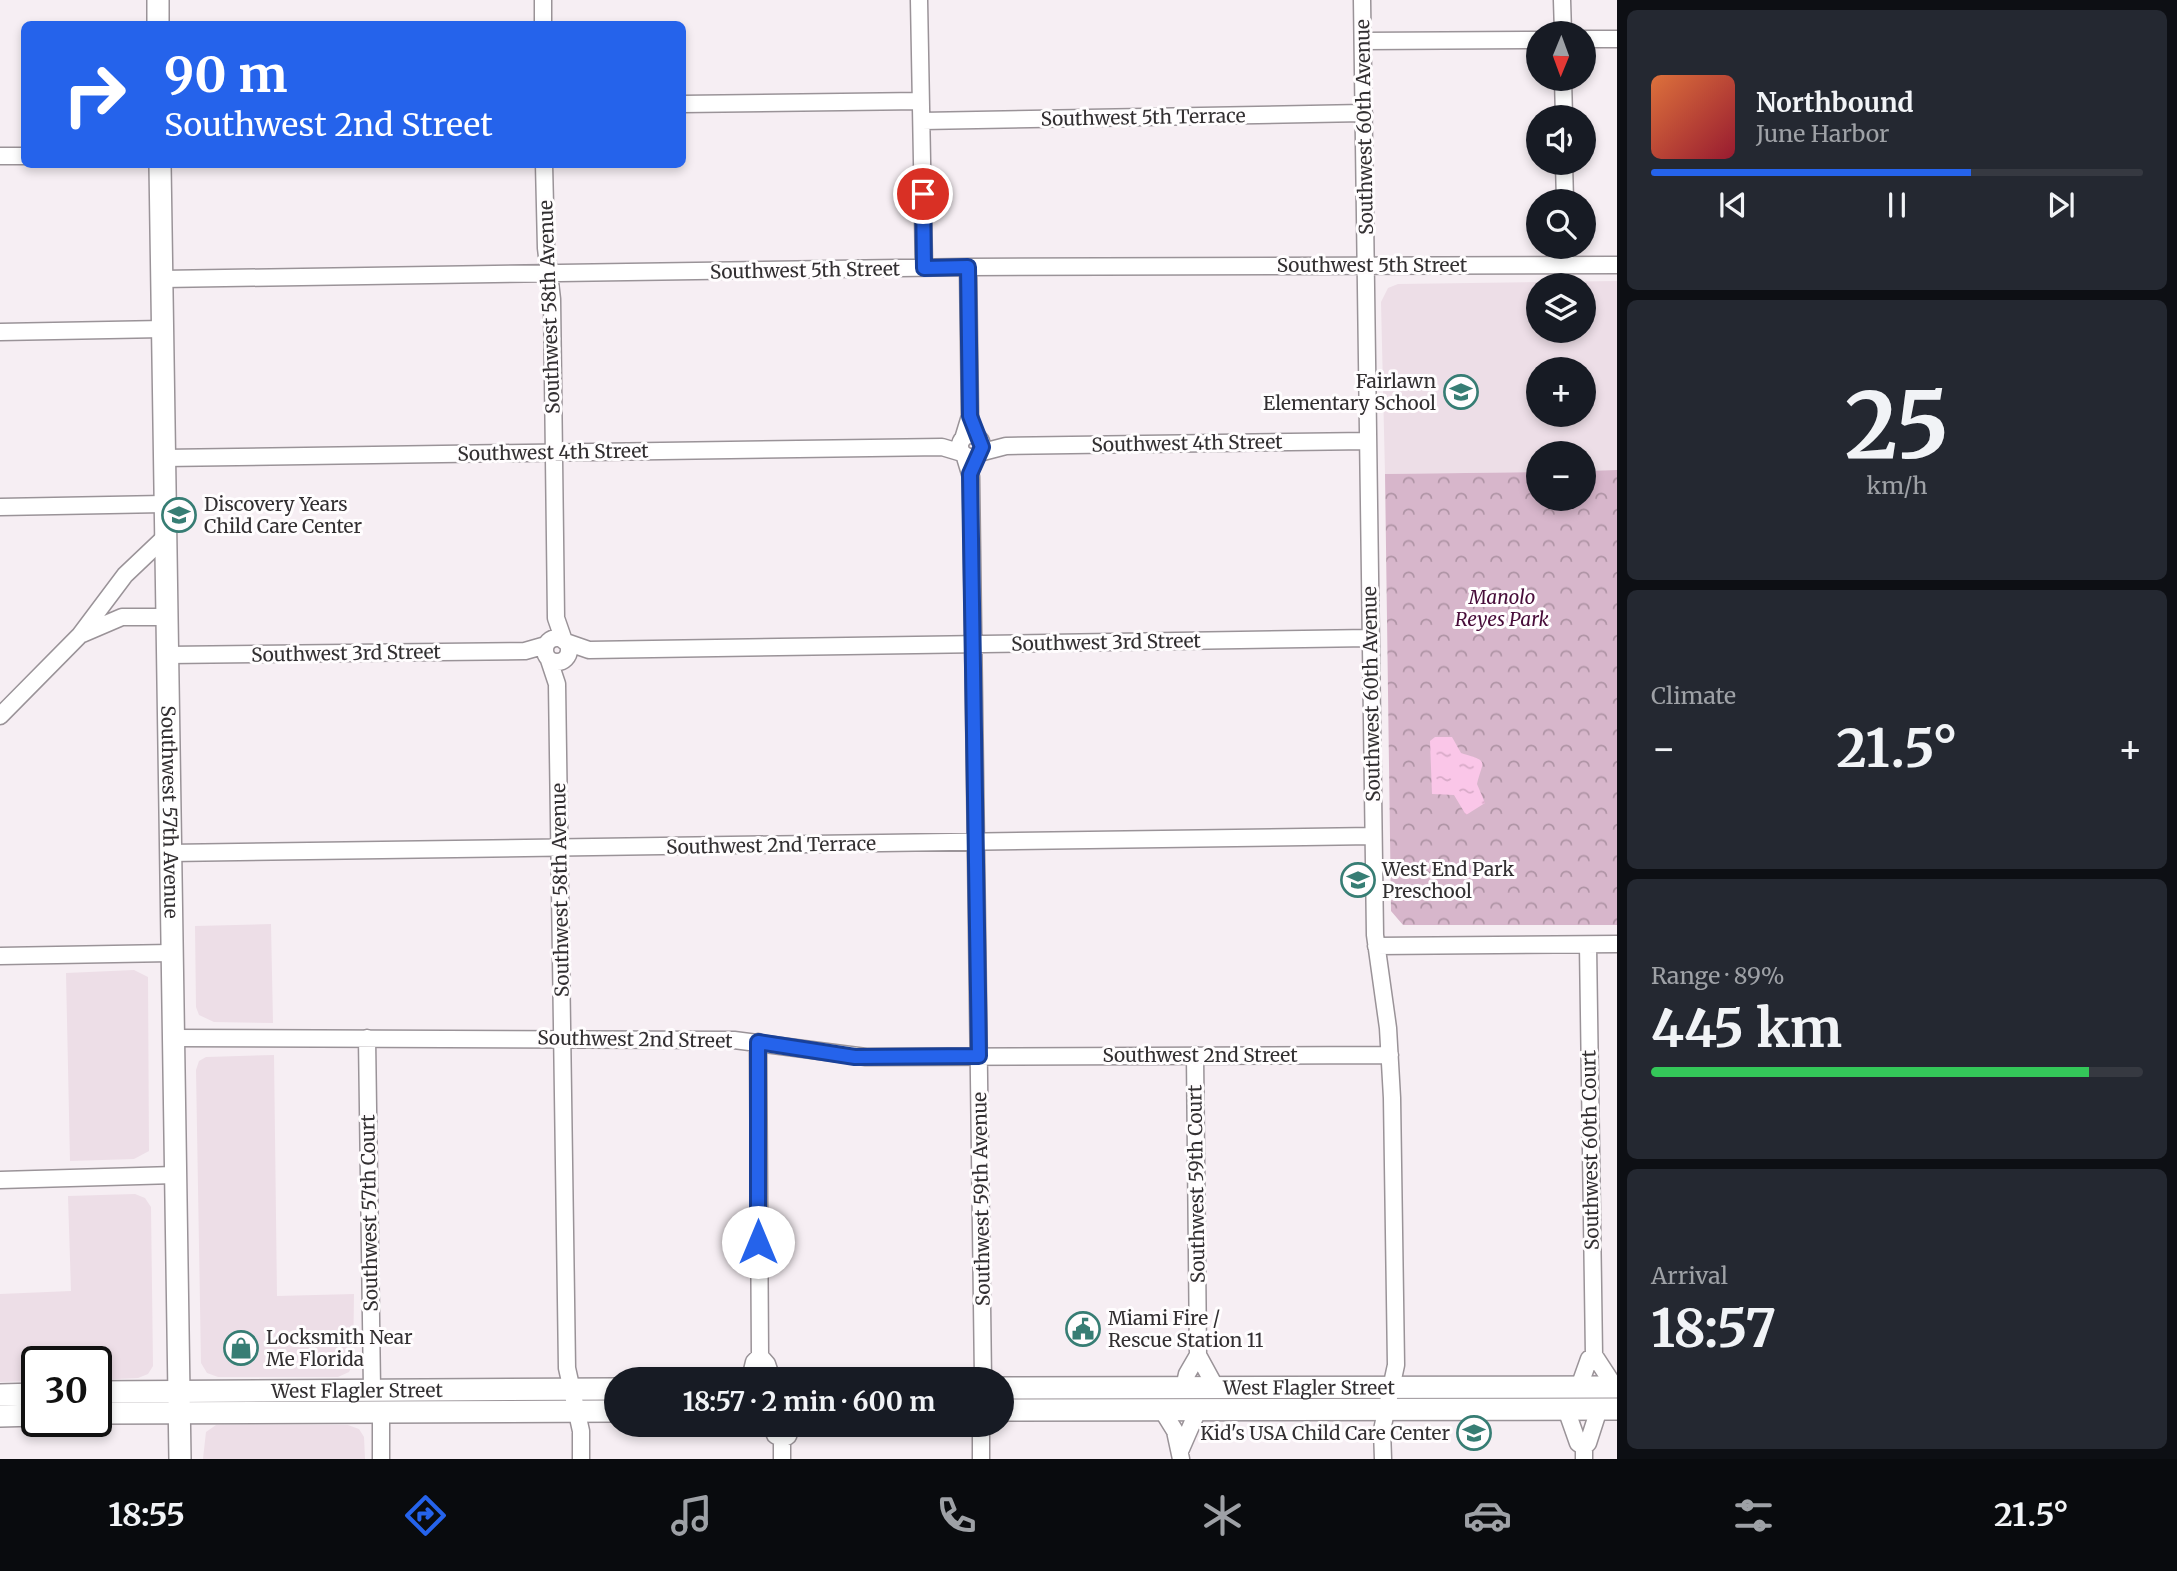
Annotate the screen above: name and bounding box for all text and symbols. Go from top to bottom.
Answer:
street label: Southwest 60th Avenue [1350,19,1378,235]
north arrow [1526,21,1596,91]
map controls [1526,21,1596,511]
text: 90 m [164,44,288,105]
icon: right [49,49,140,140]
text: Northbound [1756,86,1914,119]
street label: Southwest 5th Terrace [1040,103,1246,131]
text: Southwest 2nd Street [164,105,493,145]
button: sound [1526,105,1596,175]
text: June Harbor [1756,119,1889,148]
pin [893,164,953,224]
icon: arrive [904,175,942,213]
icon: previous [1714,186,1752,224]
icon: pause [1878,186,1916,224]
icon: next [2042,186,2080,224]
button: search [1526,189,1596,259]
street label: Southwest 58th Avenue [533,200,565,414]
street label: Southwest 5th Street [1277,253,1468,277]
street label: Southwest 5th Street [710,256,901,284]
button: layers [1526,273,1596,343]
button: + [1526,357,1596,427]
text: 25 [1845,368,1949,483]
place label: Fairlawn Elementary School [1263,369,1436,415]
school or university icon: Fairlawn Elementary School [1442,373,1480,411]
street label: Southwest 4th Street [1091,429,1283,457]
street label: Southwest 4th Street [457,438,649,466]
button: − [1526,441,1596,511]
text: km/h [1867,471,1927,500]
place label: Discovery Years Child Care Center [204,492,362,538]
school or university icon: Discovery Years Child Care Center [160,496,198,534]
park label: Manolo Reyes Park [1455,585,1550,631]
street label: Southwest 60th Avenue [1357,586,1385,802]
street label: Southwest 3rd Street [1011,628,1202,656]
street label: Southwest 3rd Street [251,639,442,667]
text: Climate [1651,681,1736,710]
street label: Southwest 57th Avenue [156,705,184,919]
text: 21.5° [1836,716,1958,781]
text: − [1651,725,1676,772]
text: + [2118,725,2143,772]
street label: Southwest 58th Avenue [546,783,574,997]
street label: Southwest 2nd Terrace [666,831,876,859]
place label: West End Park Preschool [1381,857,1514,903]
school or university icon: West End Park Preschool [1339,861,1377,899]
text: Range · 89% [1651,961,1785,990]
text: 445 km [1651,996,1842,1061]
street label: Southwest 2nd Street [537,1025,733,1053]
street label: Southwest 2nd Street [1102,1043,1298,1067]
street label: Southwest 60th Court [1576,1049,1604,1250]
street label: Southwest 59th Court [1182,1084,1210,1283]
street label: Southwest 59th Avenue [967,1092,995,1306]
street label: Southwest 57th Court [355,1114,383,1312]
position arrow [721,1205,795,1279]
text: Arrival [1651,1261,1728,1290]
text: 18:57 [1651,1296,1776,1361]
place label: Miami Fire / Rescue Station 11 [1108,1306,1264,1352]
public building icon: Miami Fire / Rescue Station 11 [1064,1310,1102,1348]
place label: Locksmith Near Me Florida [266,1325,413,1371]
shop icon: Locksmith Near Me Florida [222,1329,260,1367]
speed limit sign: 30 [21,1346,112,1437]
street label: West Flagler Street [1222,1375,1396,1400]
street label: West Flagler Street [270,1378,444,1403]
text: 18:57 · 2 min · 600 m [683,1385,935,1418]
school or university icon: Kid's USA Child Care Center [1455,1414,1493,1452]
place label: Kid's USA Child Care Center [1200,1421,1450,1445]
icon: directions [401,1491,450,1540]
icon: music [667,1491,716,1540]
icon: phone [932,1491,981,1540]
icon: climate [1198,1491,1247,1540]
icon: car [1463,1491,1512,1540]
icon: filters [1729,1491,1778,1540]
text: 18:55 [108,1495,185,1535]
text: 21.5° [1994,1495,2069,1535]

